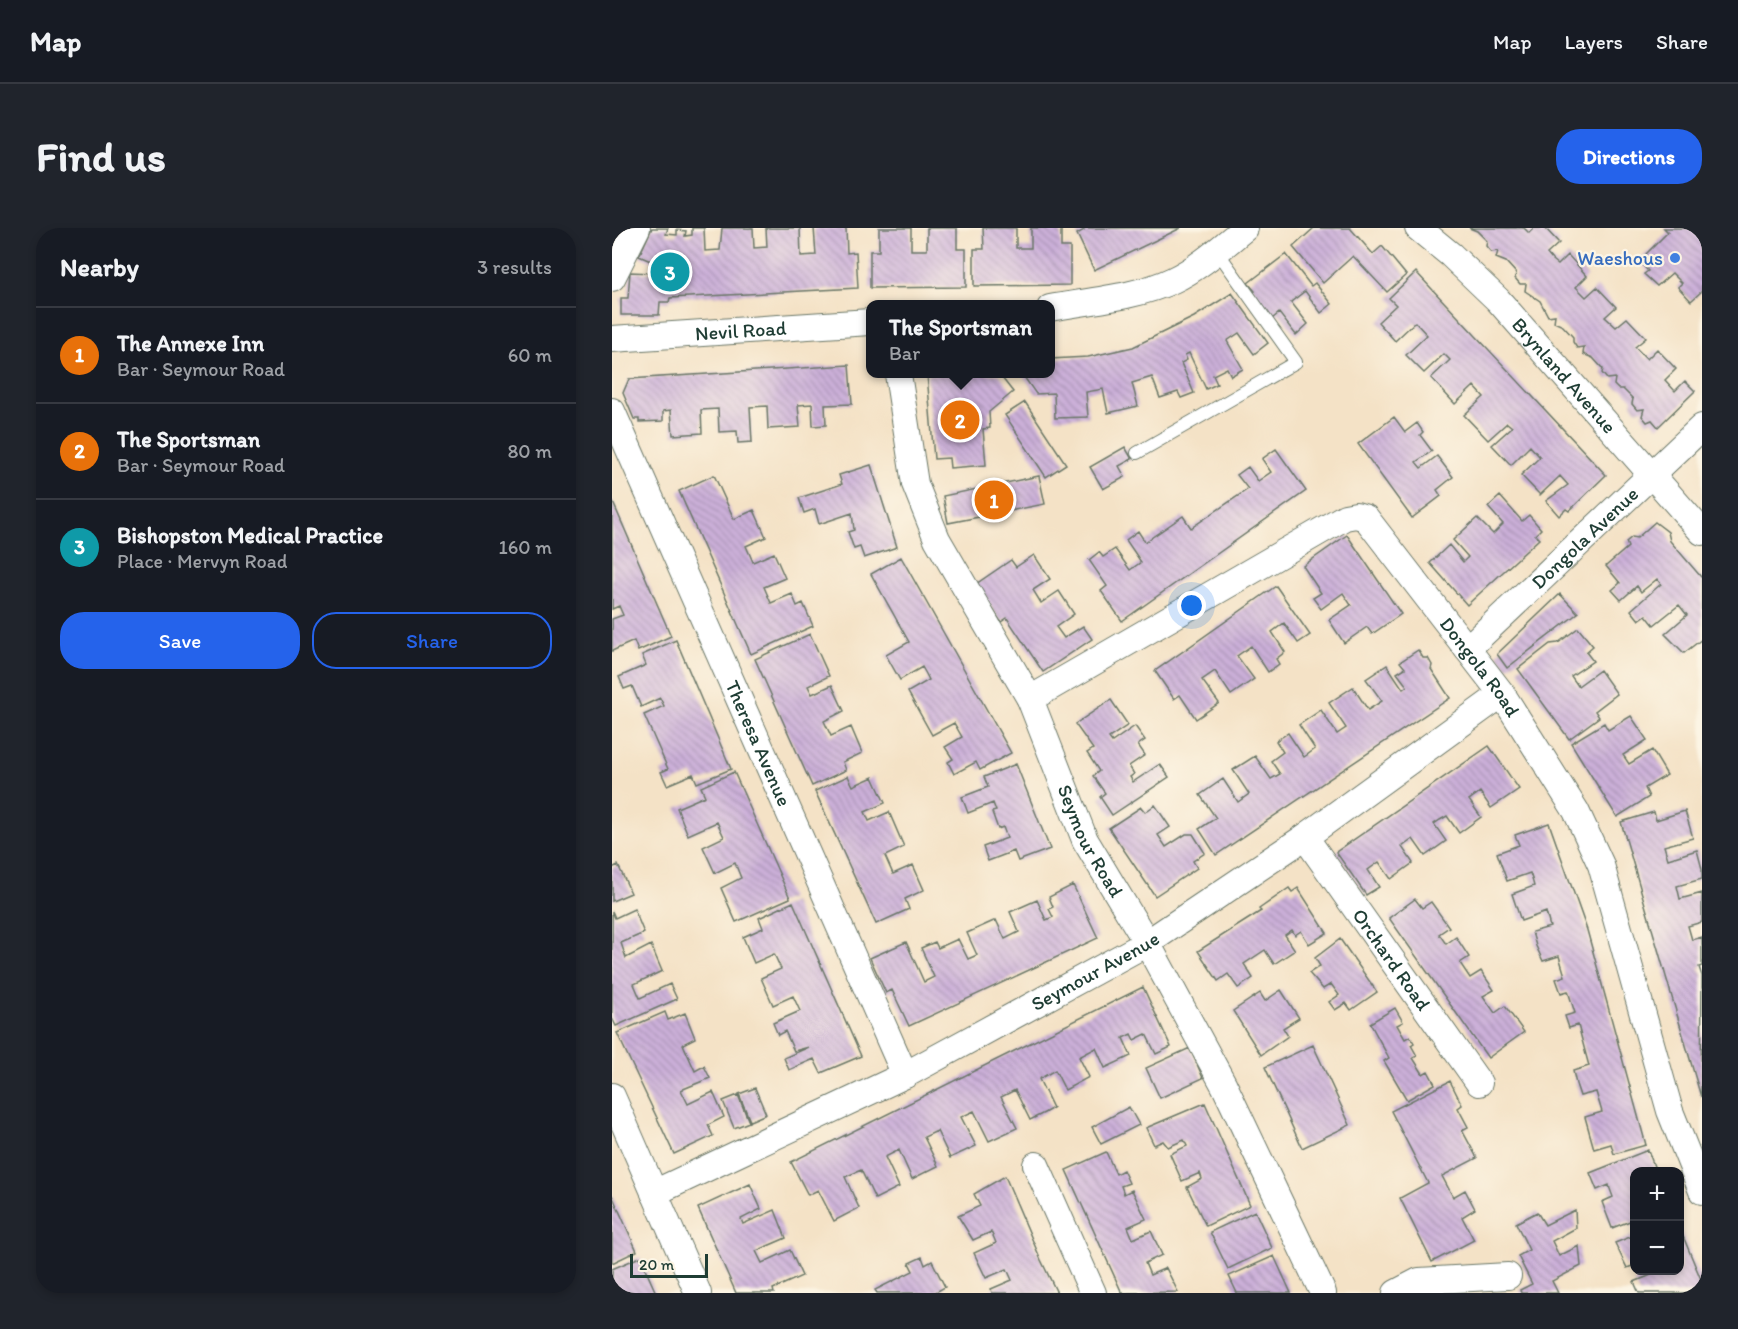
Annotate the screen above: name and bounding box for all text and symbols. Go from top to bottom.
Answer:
text: Map [30,24,81,58]
text: Map [1493,29,1532,54]
text: Layers [1565,29,1623,54]
text: Share [1656,29,1708,54]
button: Directions [1556,129,1702,184]
text: Find us [36,131,166,182]
place label: Waeshous [1577,246,1663,270]
pin: 3 [650,250,690,294]
text: Nearby [60,251,139,283]
marker: Waeshous [1668,251,1682,265]
text: 3 results [477,255,552,279]
popup [866,300,1055,378]
street label: Brynland Avenue [1507,312,1622,438]
text: The Sportsman [889,314,1032,341]
street label: Nevil Road [694,316,787,346]
text: The Annexe Inn [117,330,264,357]
text: Bar [889,341,920,365]
text: 1 [75,343,84,367]
text: 60 m [508,343,552,367]
text: Bar · Seymour Road [117,357,285,381]
pin: 2 [940,398,980,442]
text: The Sportsman [117,426,260,453]
text: 2 [74,439,85,463]
text: 80 m [507,439,552,463]
text: Bar · Seymour Road [117,453,285,477]
pin: 1 [974,478,1013,522]
street label: Dongola Avenue [1526,482,1643,594]
text: Bishopston Medical Practice [117,522,383,549]
text: 3 [74,535,85,559]
text: 160 m [499,535,552,559]
text: Place · Mervyn Road [117,549,287,573]
your location [1177,591,1206,620]
button: Save [60,612,300,669]
button: Share [312,612,552,669]
street label: Dongola Road [1435,612,1525,721]
street label: Theresa Avenue [720,676,797,810]
street label: Seymour Road [1053,781,1129,902]
street label: Orchard Road [1347,904,1436,1015]
street label: Seymour Avenue [1027,926,1164,1016]
map controls [1630,1167,1684,1275]
button: + [1630,1167,1684,1221]
button: − [1630,1221,1684,1275]
scale bar [630,1251,708,1278]
text: 20 m [639,1255,674,1274]

